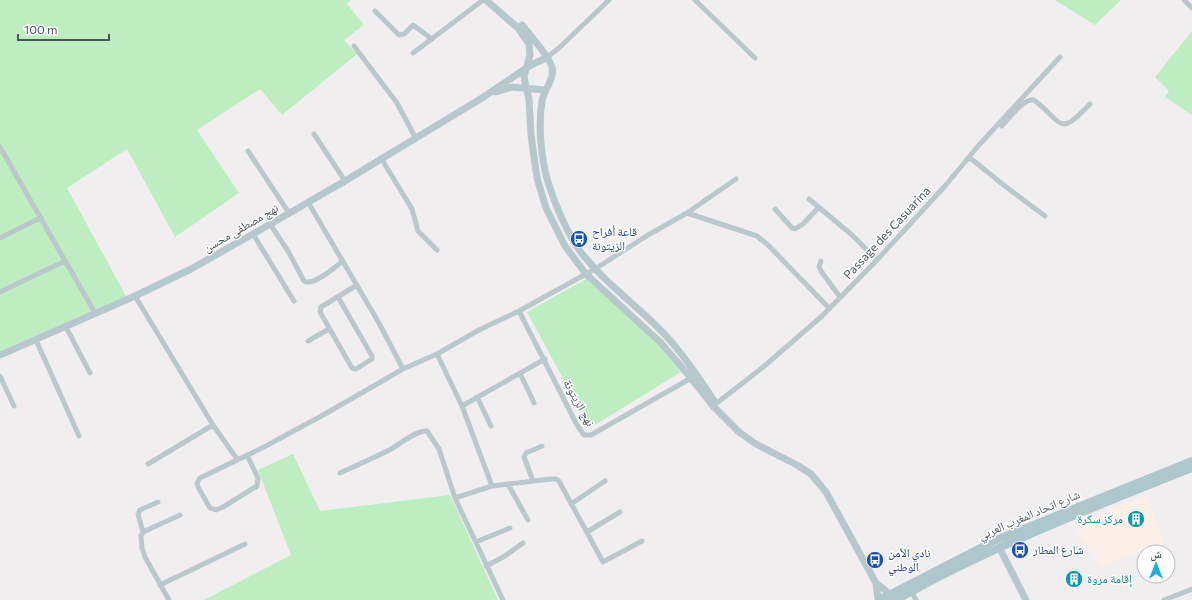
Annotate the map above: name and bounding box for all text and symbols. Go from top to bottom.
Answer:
scale bar [18,16,109,42]
text: 100 m [24,22,58,36]
street label: Passage des Casuarina [840,183,933,281]
street label: نهج مصطفى محسن [201,200,281,255]
place label: قاعة أفراح الزيتونة [592,224,637,253]
bus stop icon: قاعة أفراح الزيتونة [569,229,589,249]
street label: نهج الزيتونة [560,377,598,429]
street label: شارع اتحاد المغرب العربي [976,486,1083,546]
building icon: مركز سكرة [1126,509,1146,529]
place label: مركز سكرة [1077,511,1123,525]
bus stop icon: شارع المطار [1010,540,1030,560]
place label: شارع المطار [1032,542,1084,558]
north arrow [1136,544,1176,584]
place label: نادي الأمن الوطني [888,545,931,577]
text: ش [1150,547,1162,562]
bus stop icon: نادي الأمن الوطني [865,550,885,570]
building icon: إقامة مروة [1064,569,1084,589]
place label: إقامة مروة [1087,571,1132,587]

